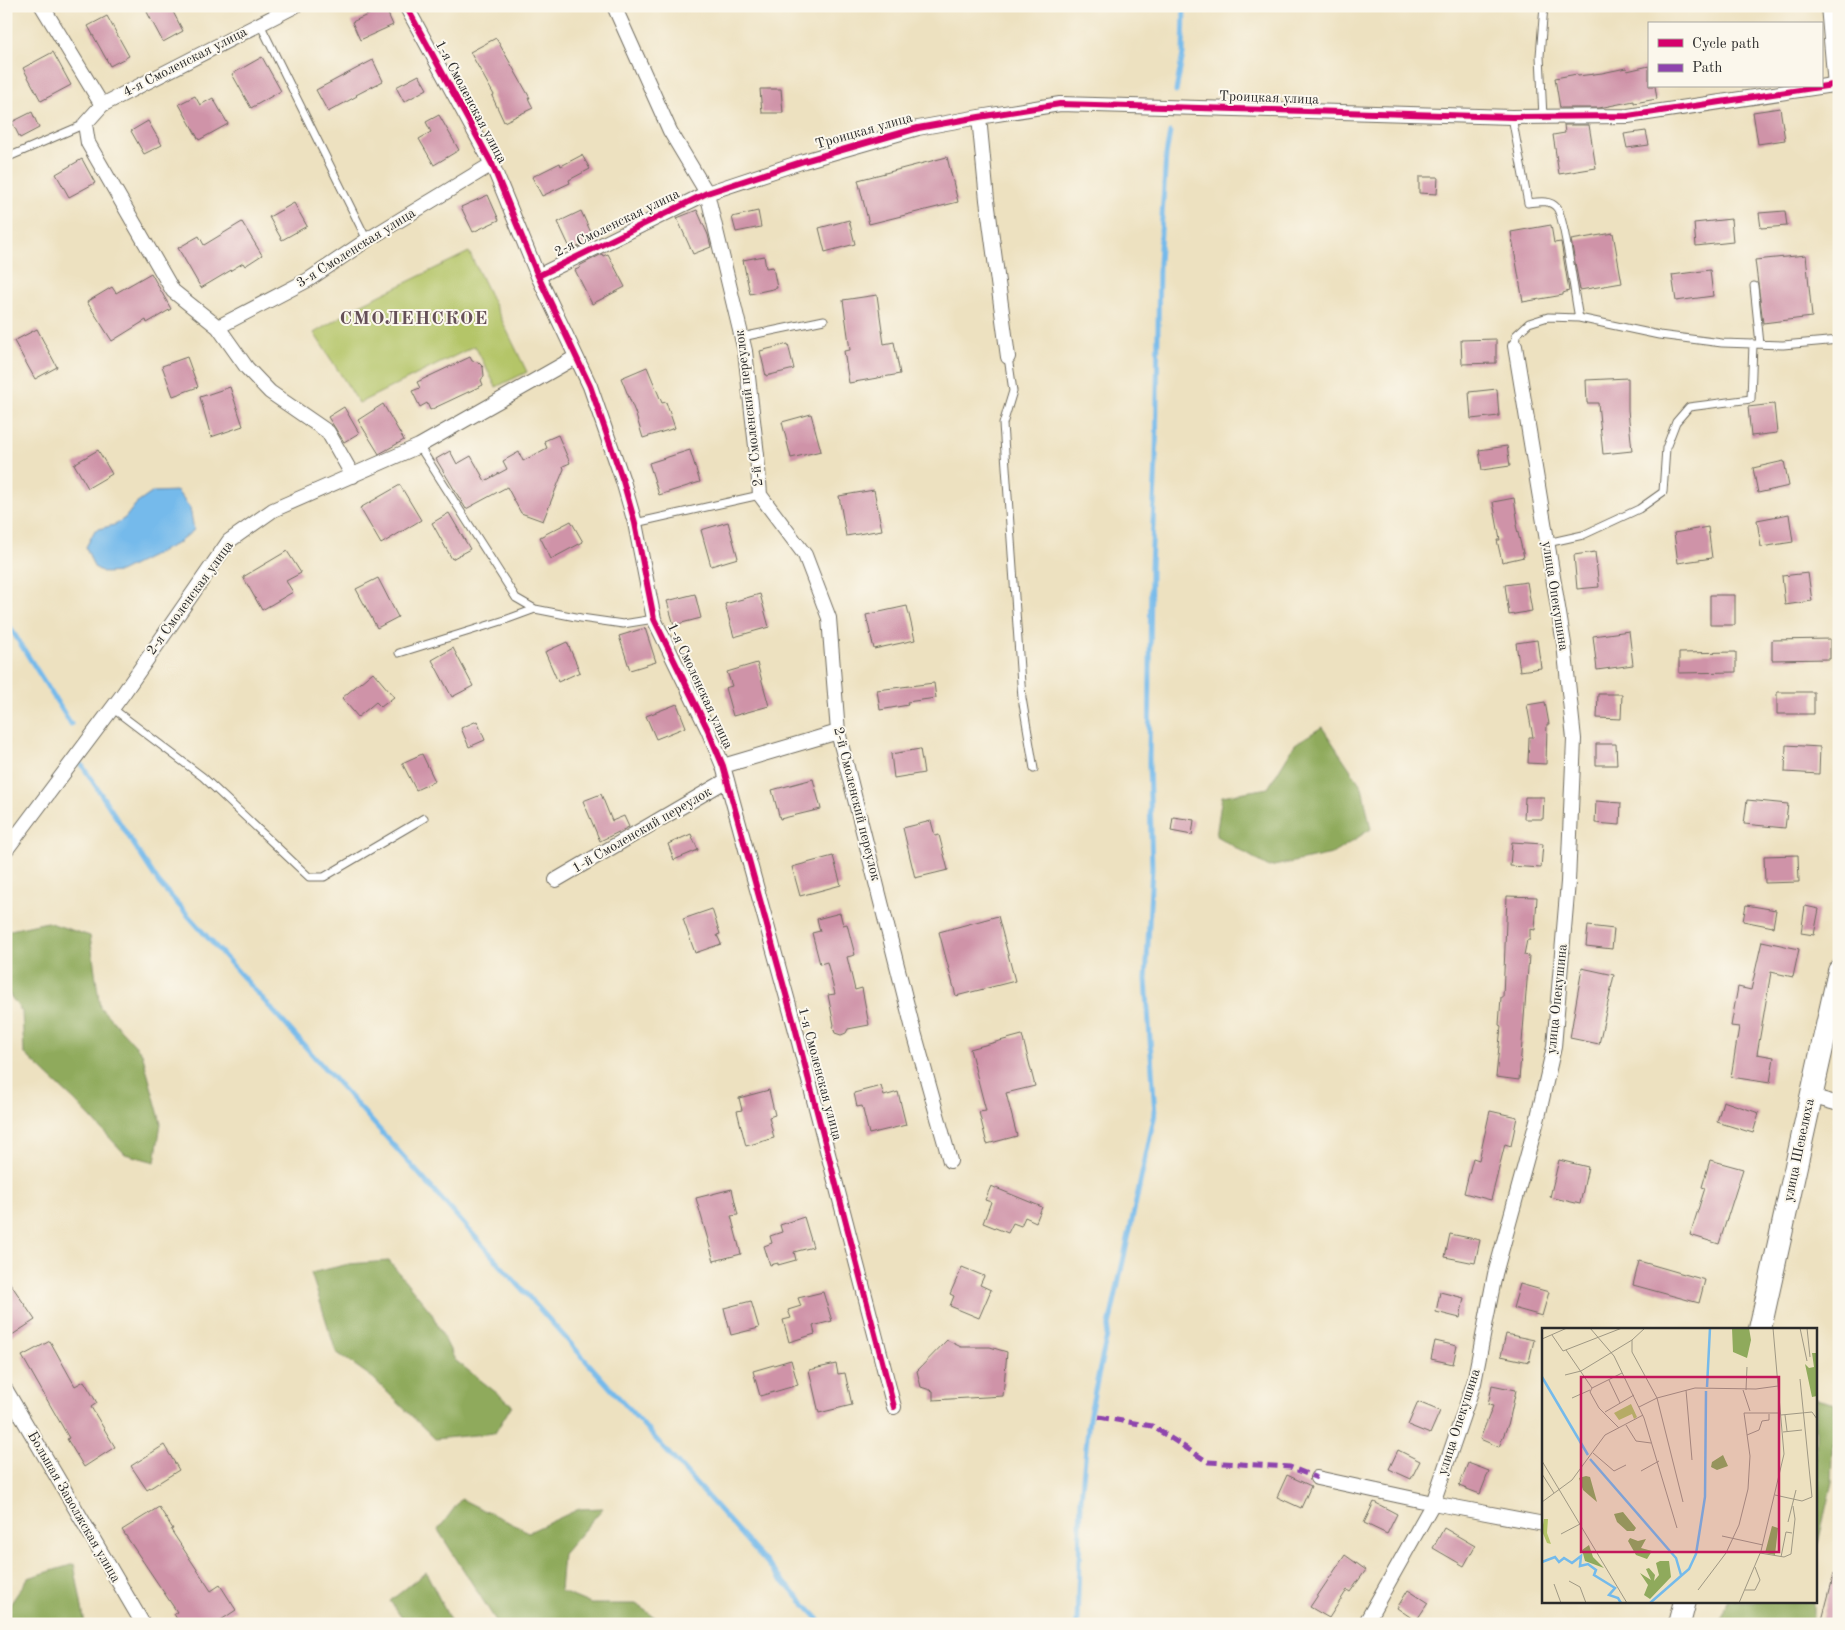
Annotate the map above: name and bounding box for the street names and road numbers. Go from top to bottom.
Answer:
street label: 4-я Смоленская улица [121,25,249,99]
street label: 1-я Смоленская улица [433,38,509,166]
street label: Троицкая улица [1219,89,1319,107]
street label: Троицкая улица [814,110,914,152]
street label: 2-я Смоленская улица [552,187,682,259]
street label: 3-я Смоленская улица [294,206,418,290]
street label: 2-й Смоленский переулок [732,329,766,487]
street label: 2-я Смоленская улица [144,538,236,658]
street label: улица Опекушина [1539,540,1571,652]
street label: 1-я Смоленская улица [665,621,735,751]
street label: 2-й Смоленский переулок [831,726,883,882]
street label: 1-й Смоленский переулок [570,784,714,876]
street label: улица Опекушина [1544,943,1570,1055]
street label: 1-я Смоленская улица [795,1006,845,1142]
street label: улица Шевелюха [1781,1097,1817,1203]
street label: улица Опекушина [1435,1367,1483,1477]
street label: Большая Заволжская улица [25,1429,123,1585]

